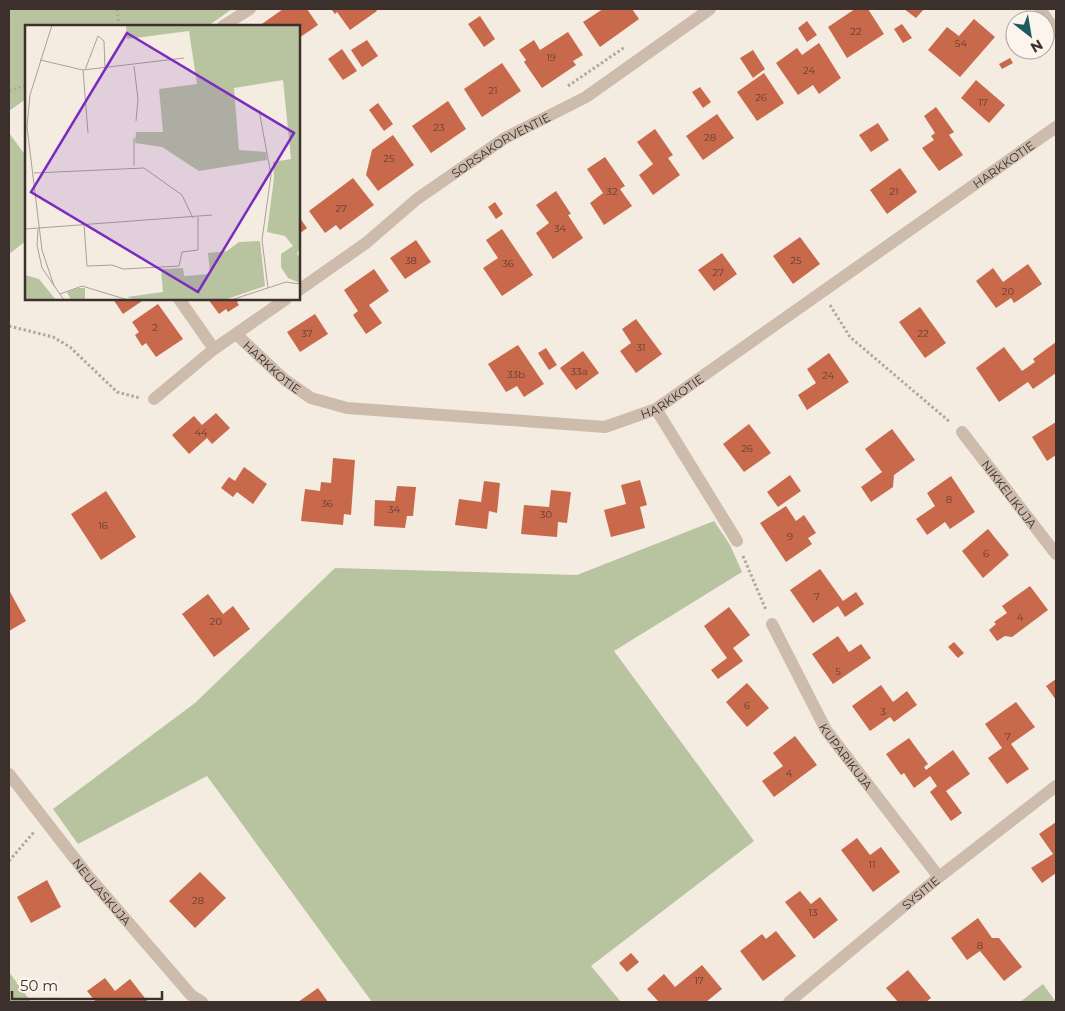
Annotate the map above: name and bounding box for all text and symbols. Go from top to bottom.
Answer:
north arrow [1005,10,1055,60]
inset map [25,25,300,300]
house number: 22 [850,25,862,38]
text: N [1027,36,1046,57]
house number: 54 [955,37,968,50]
house number: 19 [546,51,556,64]
house number: 24 [803,64,815,77]
house number: 21 [488,84,498,97]
house number: 26 [755,91,767,104]
house number: 17 [978,96,988,109]
street label: SORSAKORVENTIE [448,109,553,181]
house number: 23 [433,121,445,134]
house number: 28 [704,131,716,144]
street label: HARKKOTIE [970,137,1037,191]
house number: 25 [383,152,395,165]
house number: 32 [606,185,618,198]
house number: 21 [889,185,899,198]
house number: 27 [335,202,347,215]
house number: 34 [554,222,567,235]
house number: 38 [405,254,417,267]
house number: 25 [790,254,802,267]
house number: 36 [502,257,514,270]
house number: 27 [712,266,724,279]
house number: 20 [1002,285,1015,298]
house number: 2 [152,321,158,334]
house number: 37 [301,327,313,340]
house number: 22 [917,327,929,340]
street label: HARKKOTIE [240,337,304,396]
house number: 31 [636,341,646,354]
house number: 33a [570,365,588,378]
house number: 33b [507,368,525,381]
house number: 24 [822,369,834,382]
street label: HARKKOTIE [638,371,706,421]
house number: 44 [194,426,208,439]
house number: 26 [741,442,753,455]
street label: NIKKELIKUJA [979,457,1041,531]
house number: 8 [946,493,952,506]
house number: 36 [321,497,333,510]
house number: 34 [388,503,401,516]
house number: 30 [540,508,553,521]
house number: 16 [98,519,108,532]
house number: 9 [787,530,793,543]
house number: 6 [983,547,989,560]
house number: 7 [814,590,820,603]
house number: 4 [1017,611,1024,624]
house number: 20 [210,615,223,628]
house number: 5 [835,665,841,678]
house number: 6 [744,699,750,712]
house number: 3 [880,705,886,718]
street label: KUPARIKUJA [816,721,876,793]
house number: 7 [1005,730,1011,743]
house number: 4 [786,767,793,780]
street label: NEULASKUJA [70,855,135,928]
house number: 11 [868,858,876,871]
street label: SYSITIE [899,873,942,912]
house number: 28 [192,894,204,907]
house number: 13 [808,906,818,919]
house number: 8 [977,939,983,952]
scale bar [12,968,162,1000]
house number: 17 [694,974,704,987]
text: 50 m [20,976,58,995]

